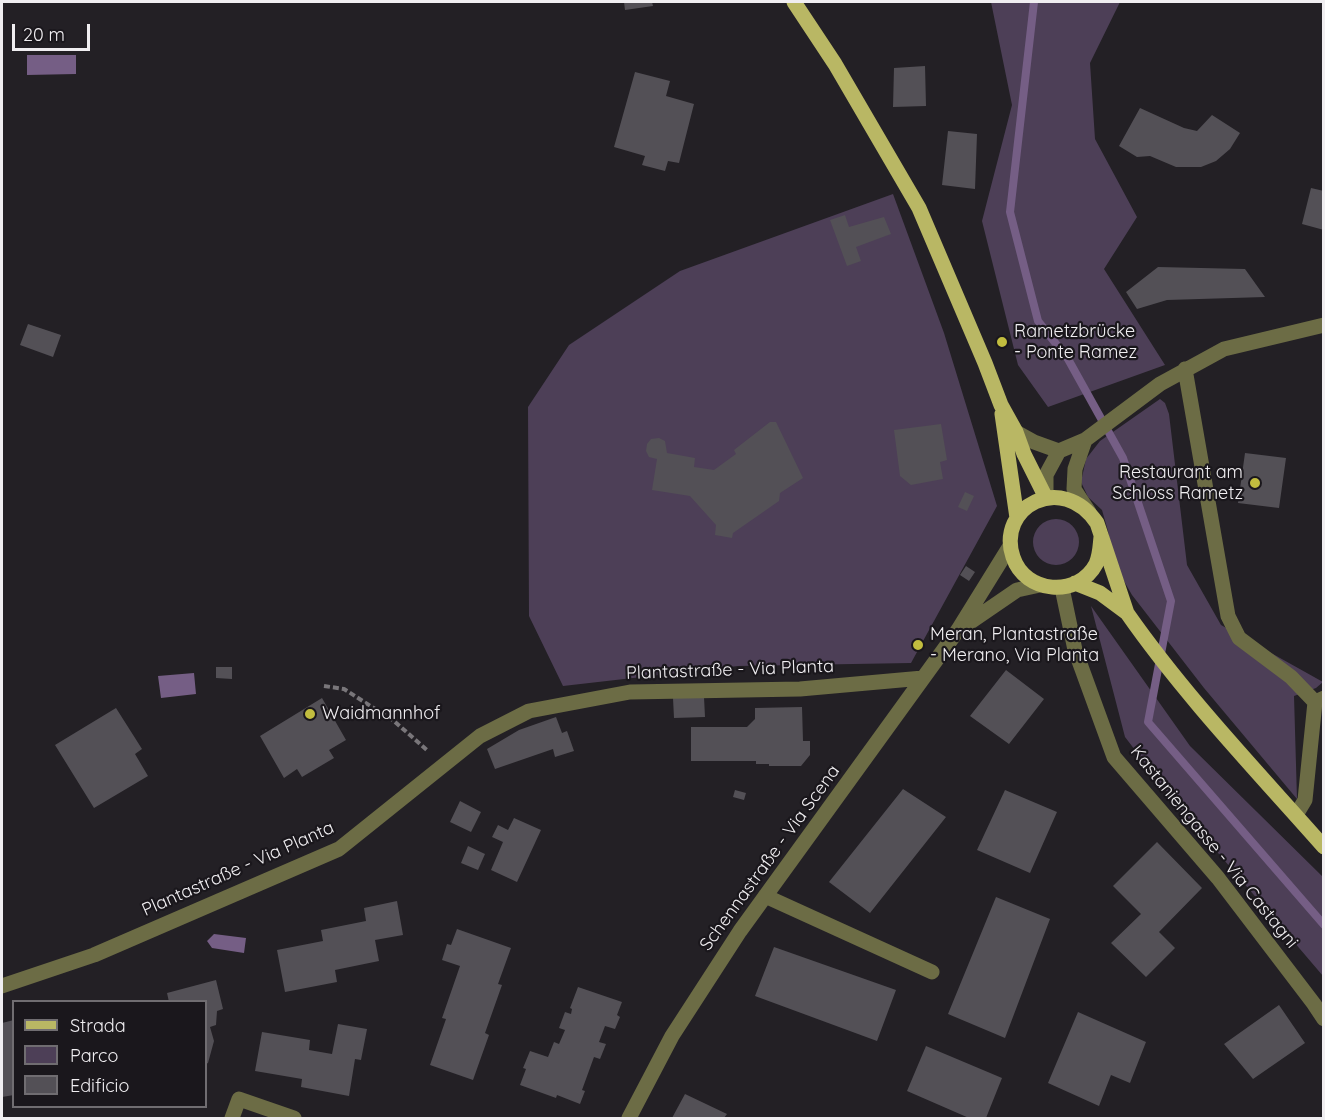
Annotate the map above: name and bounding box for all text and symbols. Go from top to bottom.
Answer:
scale bar [15,12,93,50]
text: 20 m [23,23,65,46]
place label: Rametzbrücke - Ponte Ramez [1014,321,1137,364]
marker: Rametzbrücke - Ponte Ramez [995,335,1009,349]
place label: Restaurant am Schloss Rametz [1112,462,1243,504]
marker: Restaurant am Schloss Rametz [1248,476,1262,490]
place label: Meran, Plantastraße - Merano, Via Planta [930,624,1099,666]
marker: Meran, Plantastraße - Merano, Via Planta [911,638,925,652]
street label: Plantastraße - Via Planta [626,656,834,684]
place label: Waidmannhof [322,703,441,725]
marker: Waidmannhof [303,707,317,721]
street label: Kastaniengasse - Via Castagni [1126,741,1302,953]
street label: Schennastraße - Via Scena [695,761,845,955]
street label: Plantastraße - Via Planta [139,817,337,921]
legend [12,1000,207,1108]
text: Strada [70,1014,126,1037]
text: Parco [70,1044,118,1067]
text: Edificio [70,1074,129,1097]

